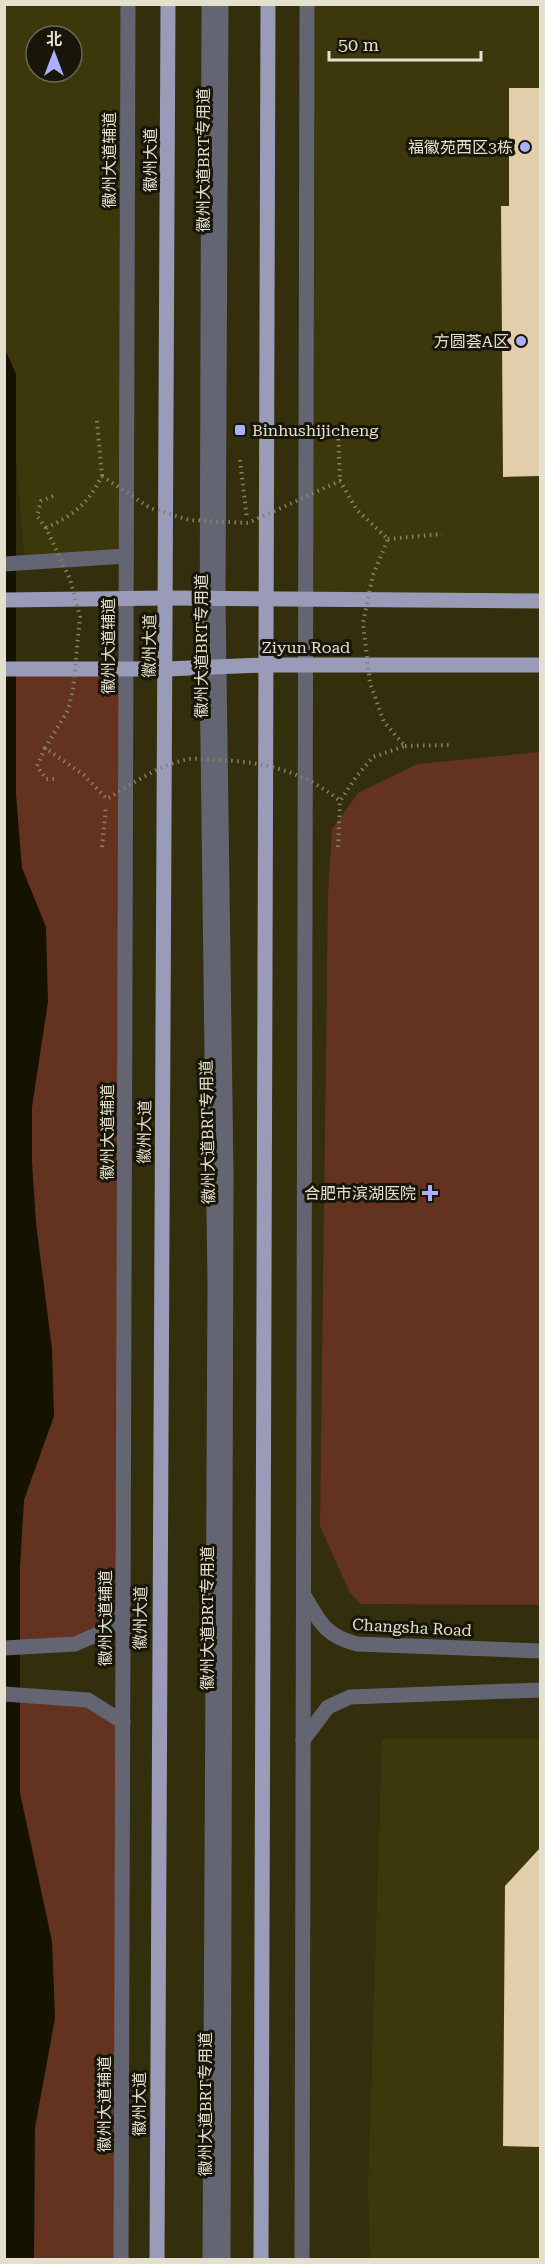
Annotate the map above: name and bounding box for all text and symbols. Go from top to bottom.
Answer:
north arrow [24,24,84,84]
scale bar [329,24,480,62]
text: 北 [46,30,62,49]
text: 50 m [338,34,379,55]
street label: 徽州大道BRT专用道 [194,88,213,232]
street label: 徽州大道辅道 [100,112,119,208]
street label: 徽州大道 [141,128,160,192]
place label: 福徽苑西区3栋 [408,138,513,157]
marker: 福徽苑西区3栋 [518,140,532,154]
place label: 方圆荟A区 [434,332,509,351]
marker: 方圆荟A区 [514,334,528,348]
place label: Binhushijicheng [252,421,379,440]
marker: Binhushijicheng [233,423,247,437]
street label: 徽州大道BRT专用道 [192,574,211,718]
street label: 徽州大道辅道 [99,598,118,694]
street label: 徽州大道 [139,614,160,678]
street label: Ziyun Road [262,638,350,657]
street label: 徽州大道BRT专用道 [197,1060,218,1204]
street label: 徽州大道辅道 [98,1084,117,1180]
street label: 徽州大道 [134,1100,155,1164]
place label: 合肥市滨湖医院 [304,1184,416,1203]
marker: 合肥市滨湖医院 [421,1184,439,1202]
street label: 徽州大道BRT专用道 [198,1546,217,1690]
street label: 徽州大道辅道 [96,1570,115,1666]
street label: 徽州大道 [130,1586,151,1650]
street label: Changsha Road [352,1615,472,1640]
street label: 徽州大道BRT专用道 [196,2032,215,2176]
street label: 徽州大道辅道 [95,2056,114,2152]
street label: 徽州大道 [130,2072,149,2136]

